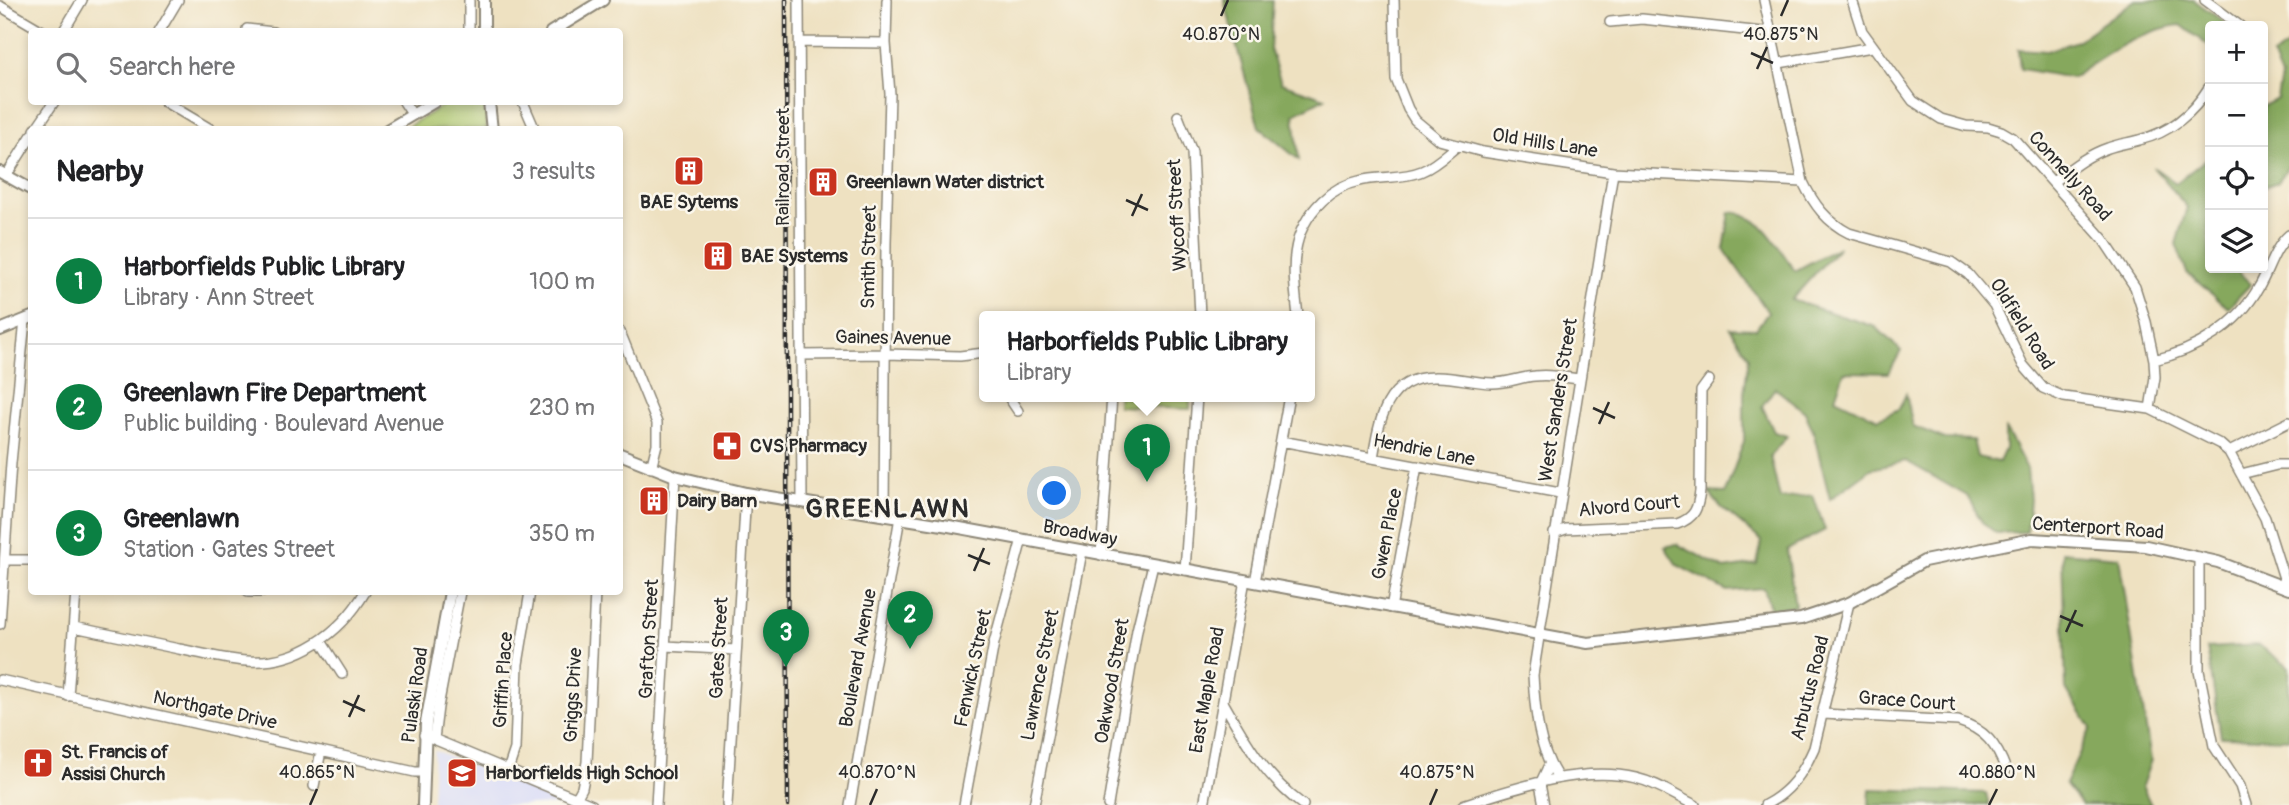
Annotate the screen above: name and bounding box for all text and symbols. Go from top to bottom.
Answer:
map controls [2205,21,2268,273]
button: + [2205,21,2268,84]
text: 40.870°N [1182,23,1260,46]
text: 40.875°N [1743,23,1819,46]
search box [28,28,623,105]
icon: search [52,48,90,86]
text: Search here [108,51,235,83]
button: − [2205,84,2268,147]
street label: Railroad Street [771,108,795,226]
street label: Old Hills Lane [1491,123,1600,163]
street label: Connelly Road [2023,126,2117,226]
button: locate [2205,147,2268,210]
text: Nearby [56,153,143,190]
building icon: BAE Sytems [672,154,706,188]
text: 3 results [512,157,595,186]
street label: Wycoff Street [1162,158,1192,272]
building icon: Greenlawn Water district [806,165,840,199]
place label: Greenlawn Water district [846,170,1045,194]
place label: BAE Sytems [640,190,739,214]
street label: Smith Street [856,205,882,309]
button: layers [2205,210,2268,273]
building icon: BAE Systems [701,239,735,273]
place label: BAE Systems [741,244,848,268]
text: Harborfields Public Library [123,251,405,283]
text: 1 [75,267,84,296]
text: 100 m [529,267,595,296]
street label: Oldfield Road [1984,274,2060,374]
text: Library · Ann Street [123,283,314,312]
popup [979,311,1315,402]
street label: West Sanders Street [1533,316,1583,484]
street label: Gaines Avenue [835,325,952,351]
text: Harborfields Public Library [1006,326,1288,358]
text: Library [1006,358,1071,387]
text: Greenlawn Fire Department [123,377,426,409]
text: 2 [73,393,85,422]
text: 230 m [529,393,595,422]
text: Public building · Boulevard Avenue [123,409,444,438]
pin: 1 [1124,424,1170,482]
street label: Hendrie Lane [1371,428,1478,472]
pharmacy icon: CVS Pharmacy [710,429,744,463]
place label: CVS Pharmacy [750,434,868,458]
your location [1037,476,1071,510]
building icon: Dairy Barn [637,484,671,518]
street label: Gwen Place [1366,486,1408,582]
place label: Dairy Barn [677,489,758,513]
street label: Alvord Court [1577,490,1681,522]
district label: GREENLAWN [805,493,971,525]
text: Greenlawn [123,503,239,535]
street label: Centerport Road [2031,511,2165,545]
street label: Broadway [1041,514,1119,552]
text: 3 [73,519,85,548]
text: 350 m [529,519,595,548]
text: Station · Gates Street [123,535,335,564]
street label: Grafton Street [634,578,664,700]
street label: Boulevard Avenue [834,586,882,729]
pin: 2 [887,591,933,649]
street label: Gates Street [704,596,734,700]
street label: Fenwick Street [949,606,997,729]
street label: Lawrence Street [1016,607,1065,743]
pin: 3 [763,609,809,667]
street label: Oakwood Street [1089,616,1135,746]
street label: East Maple Road [1184,625,1230,755]
street label: Griffin Place [488,630,518,729]
street label: Arbutus Road [1785,633,1835,743]
street label: Pulaski Road [396,645,434,745]
street label: Griggs Drive [559,646,588,743]
street label: Northgate Drive [151,685,280,735]
street label: Grace Court [1858,686,1957,716]
place label: St. Francis of Assisi Church [61,740,169,786]
church icon: St. Francis of Assisi Church [21,746,55,780]
school or university icon: Harborfields High School [445,756,479,790]
text: 40.865°N [279,761,355,784]
place label: Harborfields High School [485,761,679,785]
text: 40.870°N [838,761,916,784]
text: 40.875°N [1399,761,1475,784]
text: 40.880°N [1958,761,2036,784]

